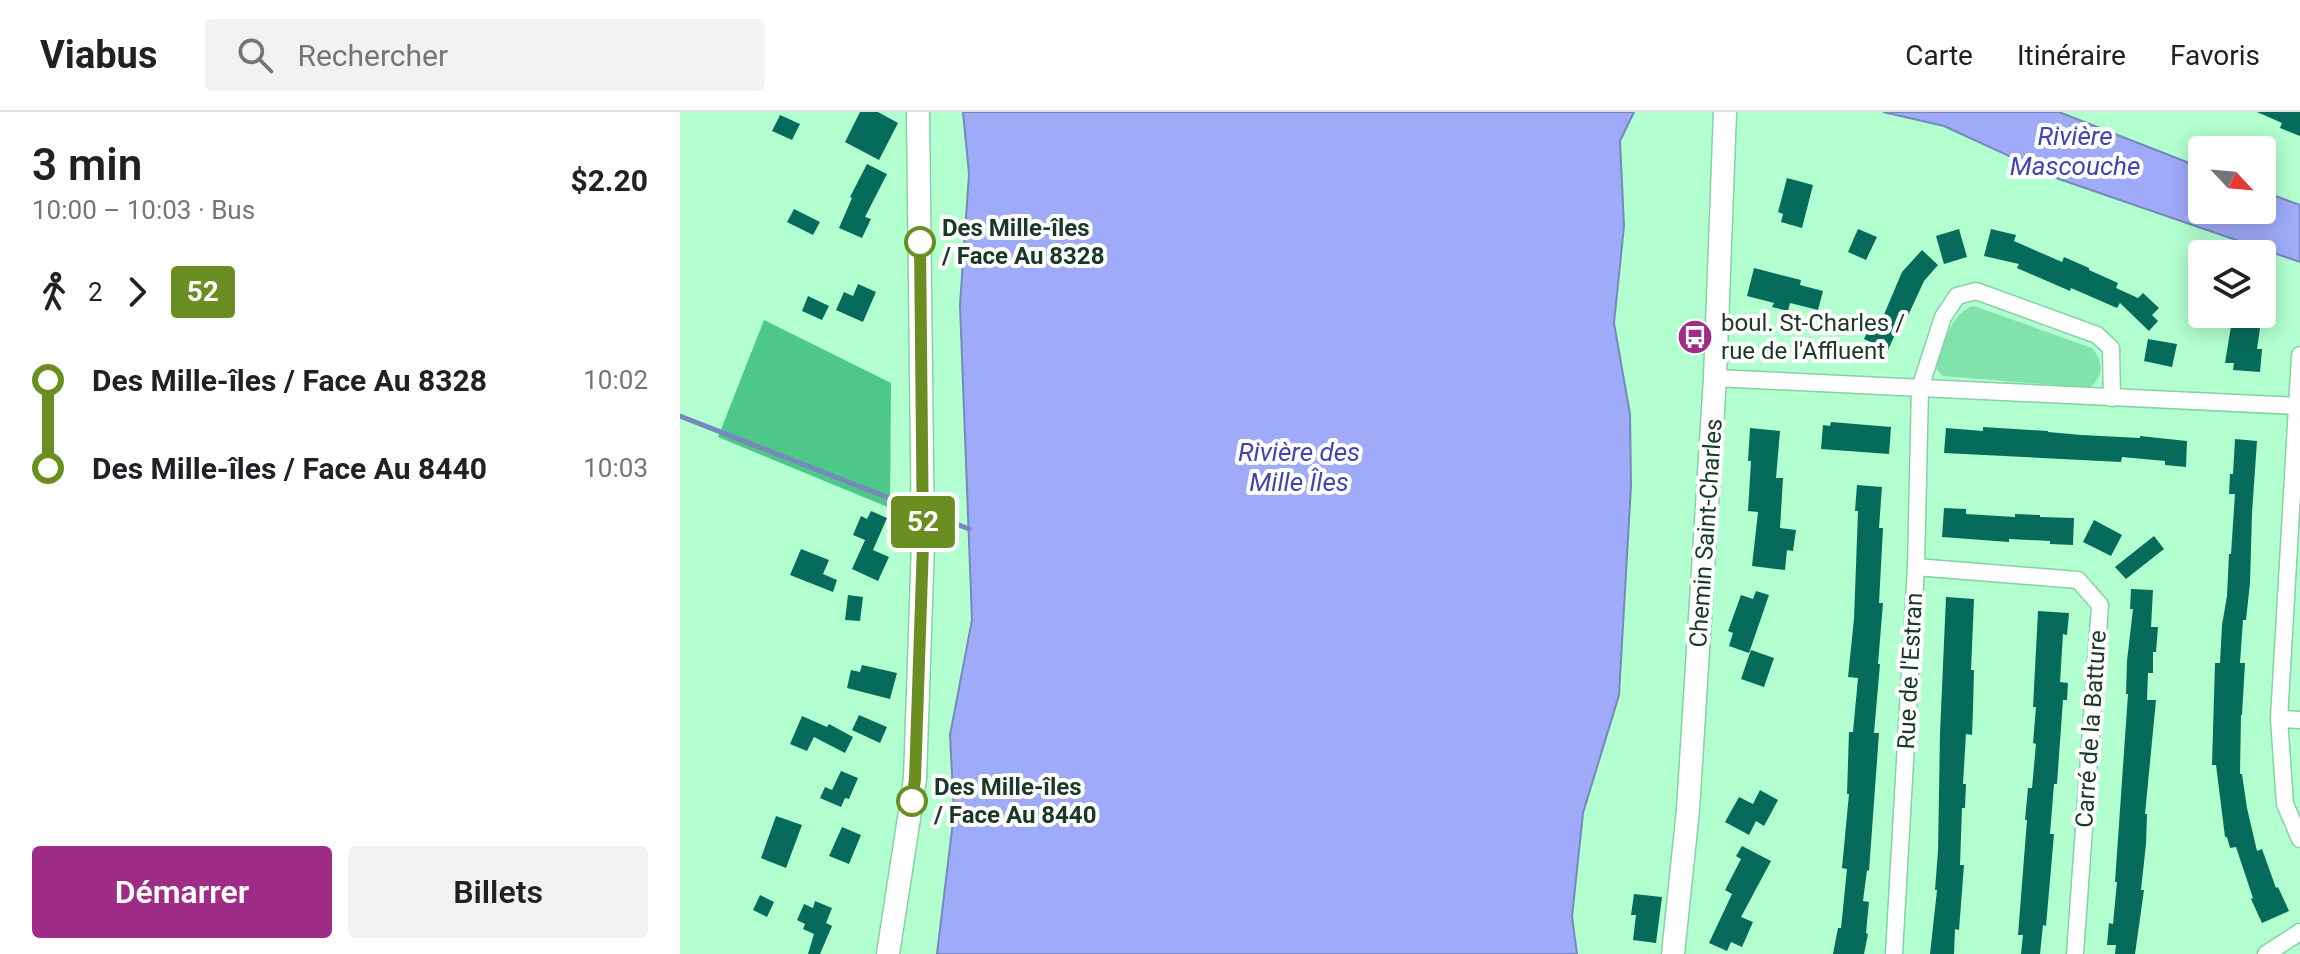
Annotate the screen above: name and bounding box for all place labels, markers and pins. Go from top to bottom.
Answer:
place label: Des Mille-îles / Face Au 8328 [941,214,1104,270]
marker: Des Mille-îles / Face Au 8328 [905,227,935,257]
place label: boul. St-Charles / rue de l'Affluent [1721,309,1905,365]
bus stop icon: boul. St-Charles / rue de l'Affluent [1676,318,1714,356]
place label: Des Mille-îles / Face Au 8440 [933,773,1096,829]
marker: Des Mille-îles / Face Au 8440 [897,786,927,816]

